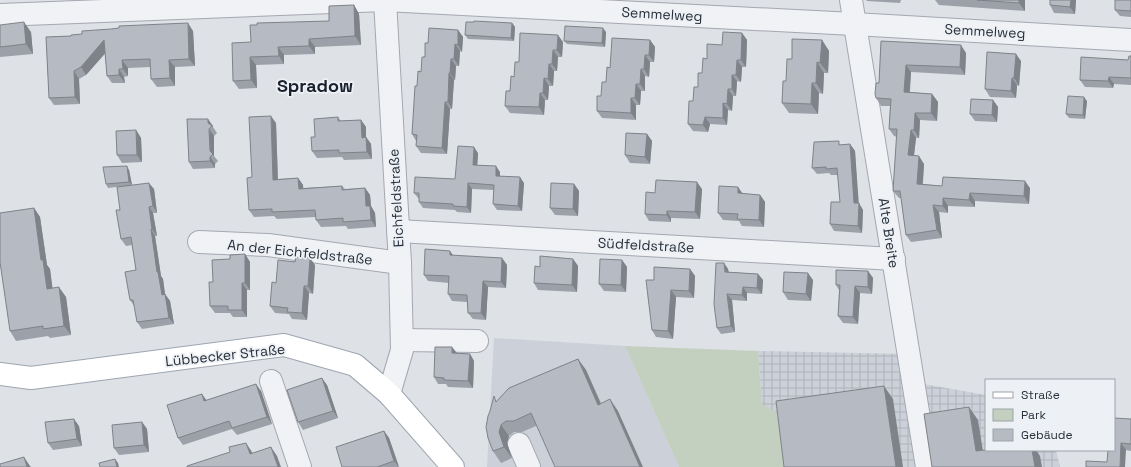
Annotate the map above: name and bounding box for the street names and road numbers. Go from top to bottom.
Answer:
street label: Semmelweg [621,3,703,25]
street label: Semmelweg [944,20,1026,42]
street label: Eichfeldstraße [384,148,408,248]
street label: Alte Breite [875,197,903,269]
street label: Südfeldstraße [597,233,695,257]
street label: An der Eichfeldstraße [227,235,373,269]
street label: Lübbecker Straße [164,340,286,370]

